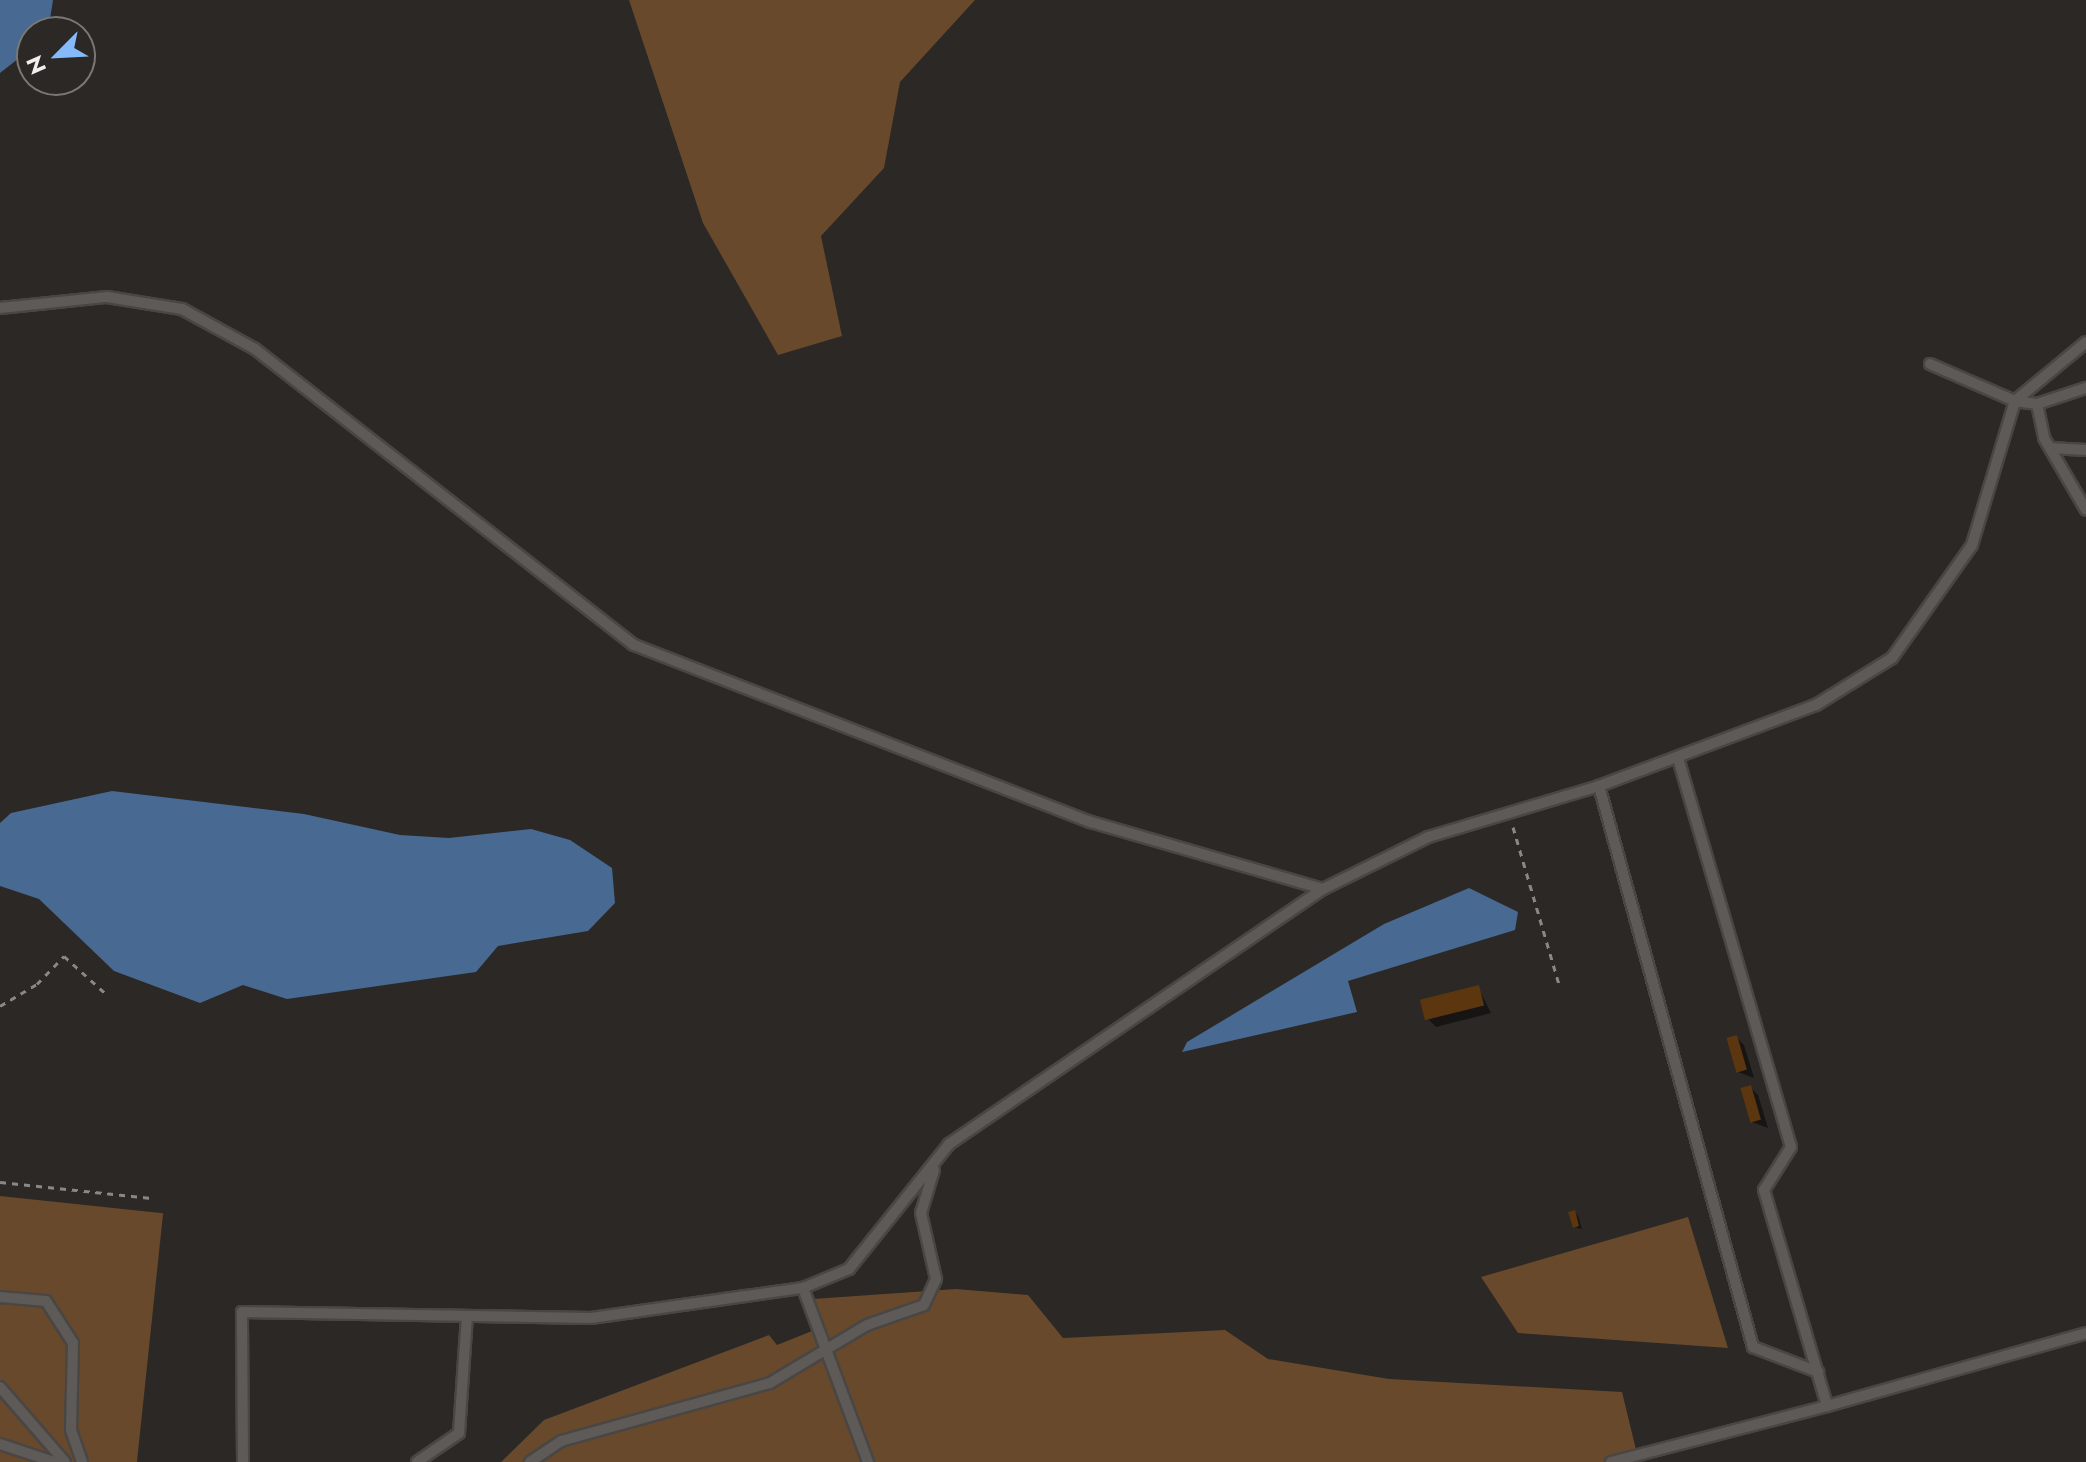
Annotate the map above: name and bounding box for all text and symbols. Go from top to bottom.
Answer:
north arrow [16,16,96,96]
text: N [18,50,54,79]

